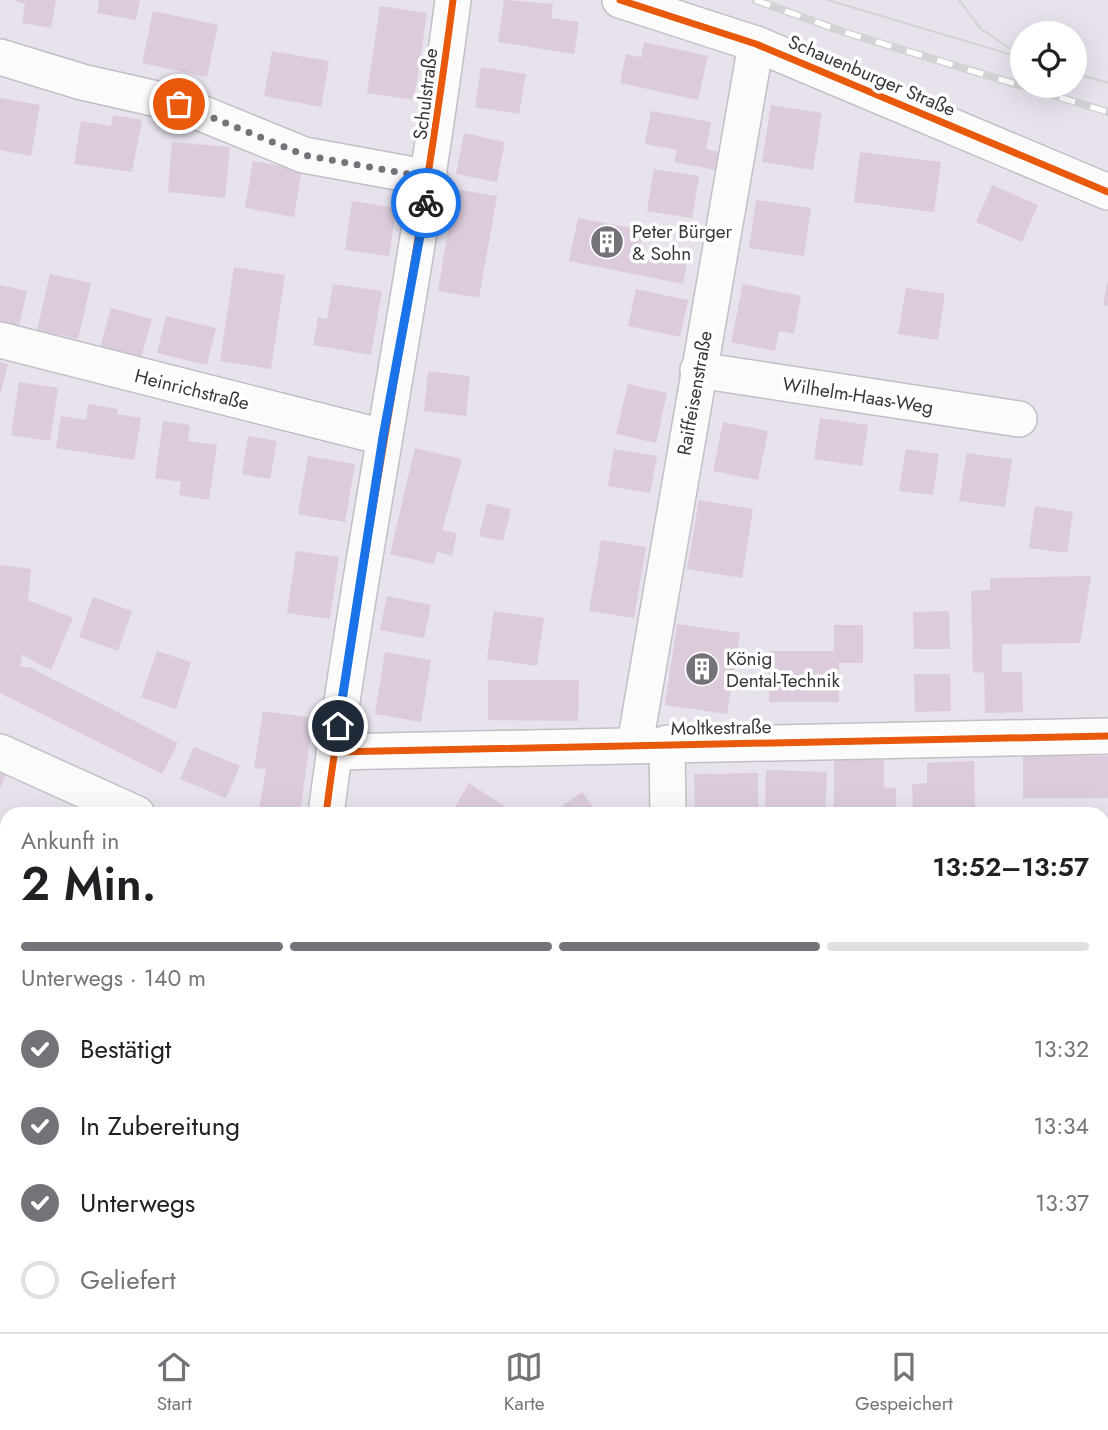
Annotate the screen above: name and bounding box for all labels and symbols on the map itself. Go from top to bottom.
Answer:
street label: Schauenburger Straße [784,28,960,123]
street label: Schulstraße [406,46,445,141]
pin [149,74,209,134]
courier [391,168,461,238]
place label: Peter Bürger & Sohn [632,218,733,267]
building icon: Peter Bürger & Sohn [588,223,626,261]
street label: Raiffeisenstraße [670,328,719,458]
street label: Heinrichstraße [132,362,252,417]
street label: Wilhelm-Haas-Weg [781,370,935,421]
place label: König Dental-Technik [726,645,840,694]
building icon: König Dental-Technik [683,650,721,688]
pin [308,696,368,756]
street label: Moltkestraße [670,713,772,742]

